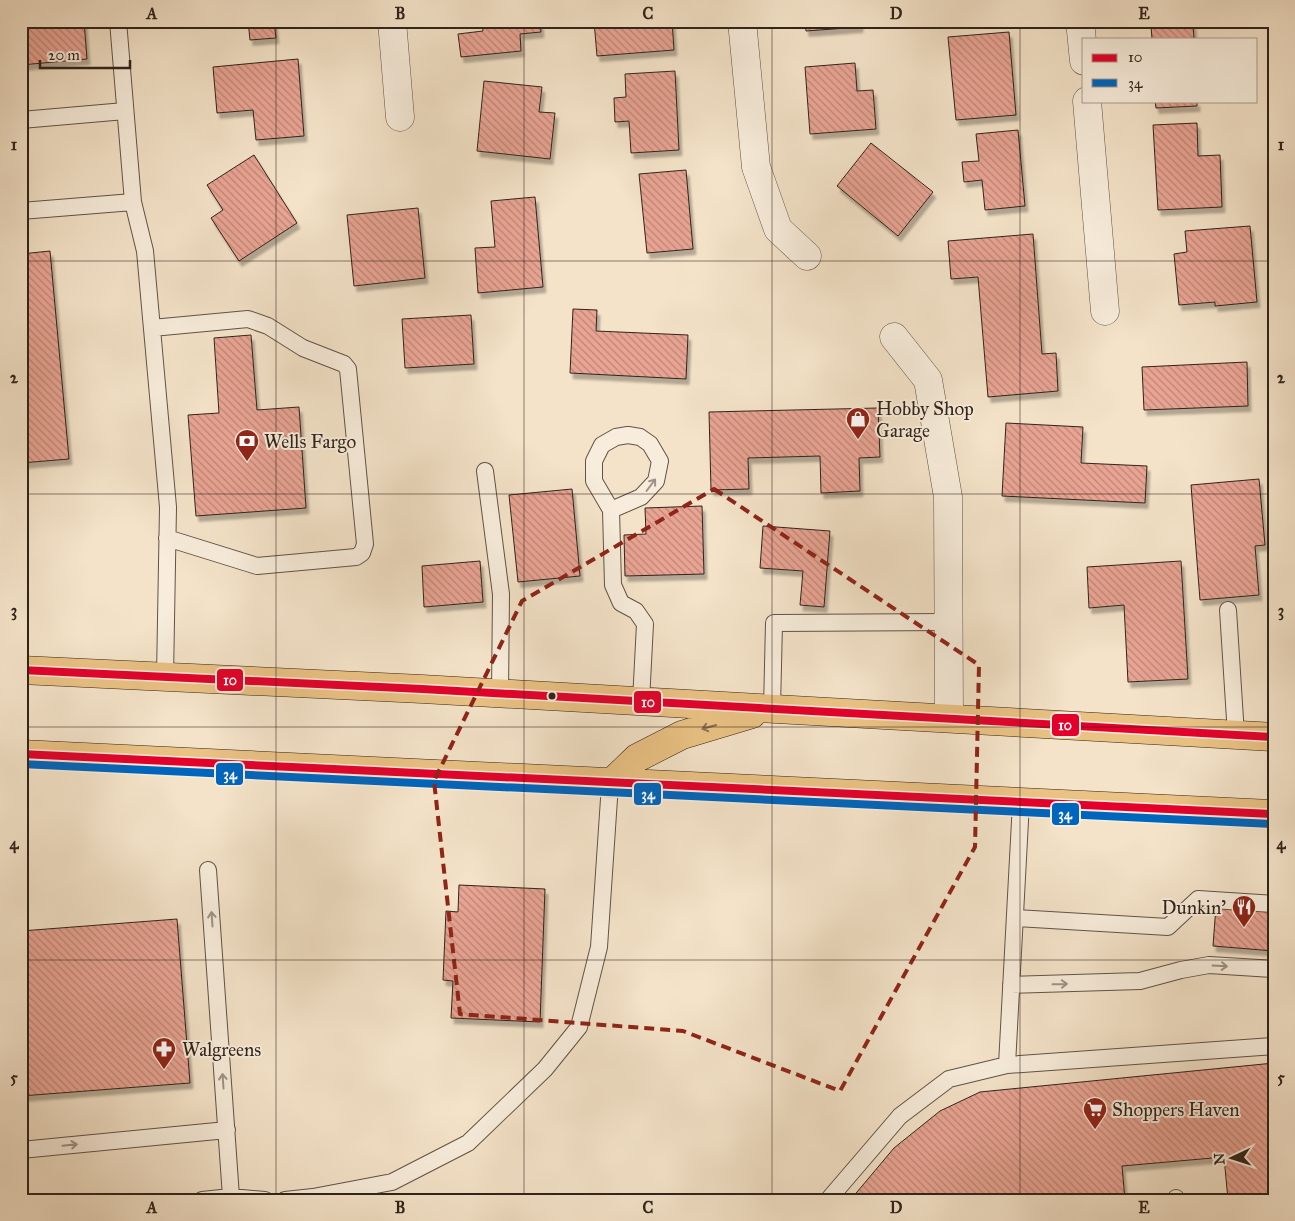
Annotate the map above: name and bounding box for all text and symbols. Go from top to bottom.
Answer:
text: A [146,4,158,23]
text: B [395,4,405,23]
text: C [643,4,654,23]
text: D [890,4,903,23]
text: E [1138,4,1150,23]
scale bar [40,38,130,70]
legend [1082,38,1258,102]
text: 20 m [48,46,80,64]
text: 10 [1128,48,1143,66]
text: 34 [1128,74,1143,92]
text: 1 [11,135,18,154]
text: 1 [1278,135,1285,154]
text: 2 [10,368,19,387]
text: 2 [1277,368,1286,387]
place label: Hobby Shop Garage [876,397,974,443]
shop icon: Hobby Shop Garage [845,406,871,440]
bank icon: Wells Fargo [234,428,260,462]
place label: Wells Fargo [264,430,356,454]
one-way arrow [646,478,656,492]
text: 3 [11,601,17,621]
text: 3 [1278,601,1284,621]
line badge: 10 [216,668,244,692]
text: 10 [223,672,237,689]
line badge: 10 [633,690,662,714]
unlabelled marker [547,691,557,701]
text: 10 [641,694,655,711]
line badge: 10 [1051,713,1080,737]
text: 10 [1058,717,1072,734]
one-way arrow [701,722,717,732]
line badge: 34 [215,762,244,786]
text: 34 [223,766,238,784]
line badge: 34 [633,782,662,806]
text: 34 [641,786,656,804]
line badge: 34 [1051,802,1080,826]
text: 34 [1058,806,1073,824]
text: 4 [10,834,20,854]
text: 4 [1277,834,1287,854]
restaurant icon: Dunkin' [1231,894,1257,928]
place label: Dunkin' [1162,896,1226,919]
one-way arrow [207,911,217,927]
one-way arrow [1212,962,1228,971]
one-way arrow [1052,979,1068,989]
pharmacy icon: Walgreens [151,1036,177,1070]
place label: Walgreens [182,1038,261,1062]
text: 5 [10,1068,18,1087]
text: 5 [1277,1068,1285,1087]
one-way arrow [219,1074,228,1090]
supermarket icon: Shoppers Haven [1082,1096,1108,1130]
place label: Shoppers Haven [1112,1098,1240,1121]
north arrow [1208,1134,1258,1184]
one-way arrow [61,1140,77,1150]
text: N [1211,1152,1228,1165]
text: A [146,1198,158,1217]
text: B [395,1198,405,1217]
text: C [643,1198,654,1217]
text: D [890,1198,903,1217]
text: E [1138,1198,1150,1217]

